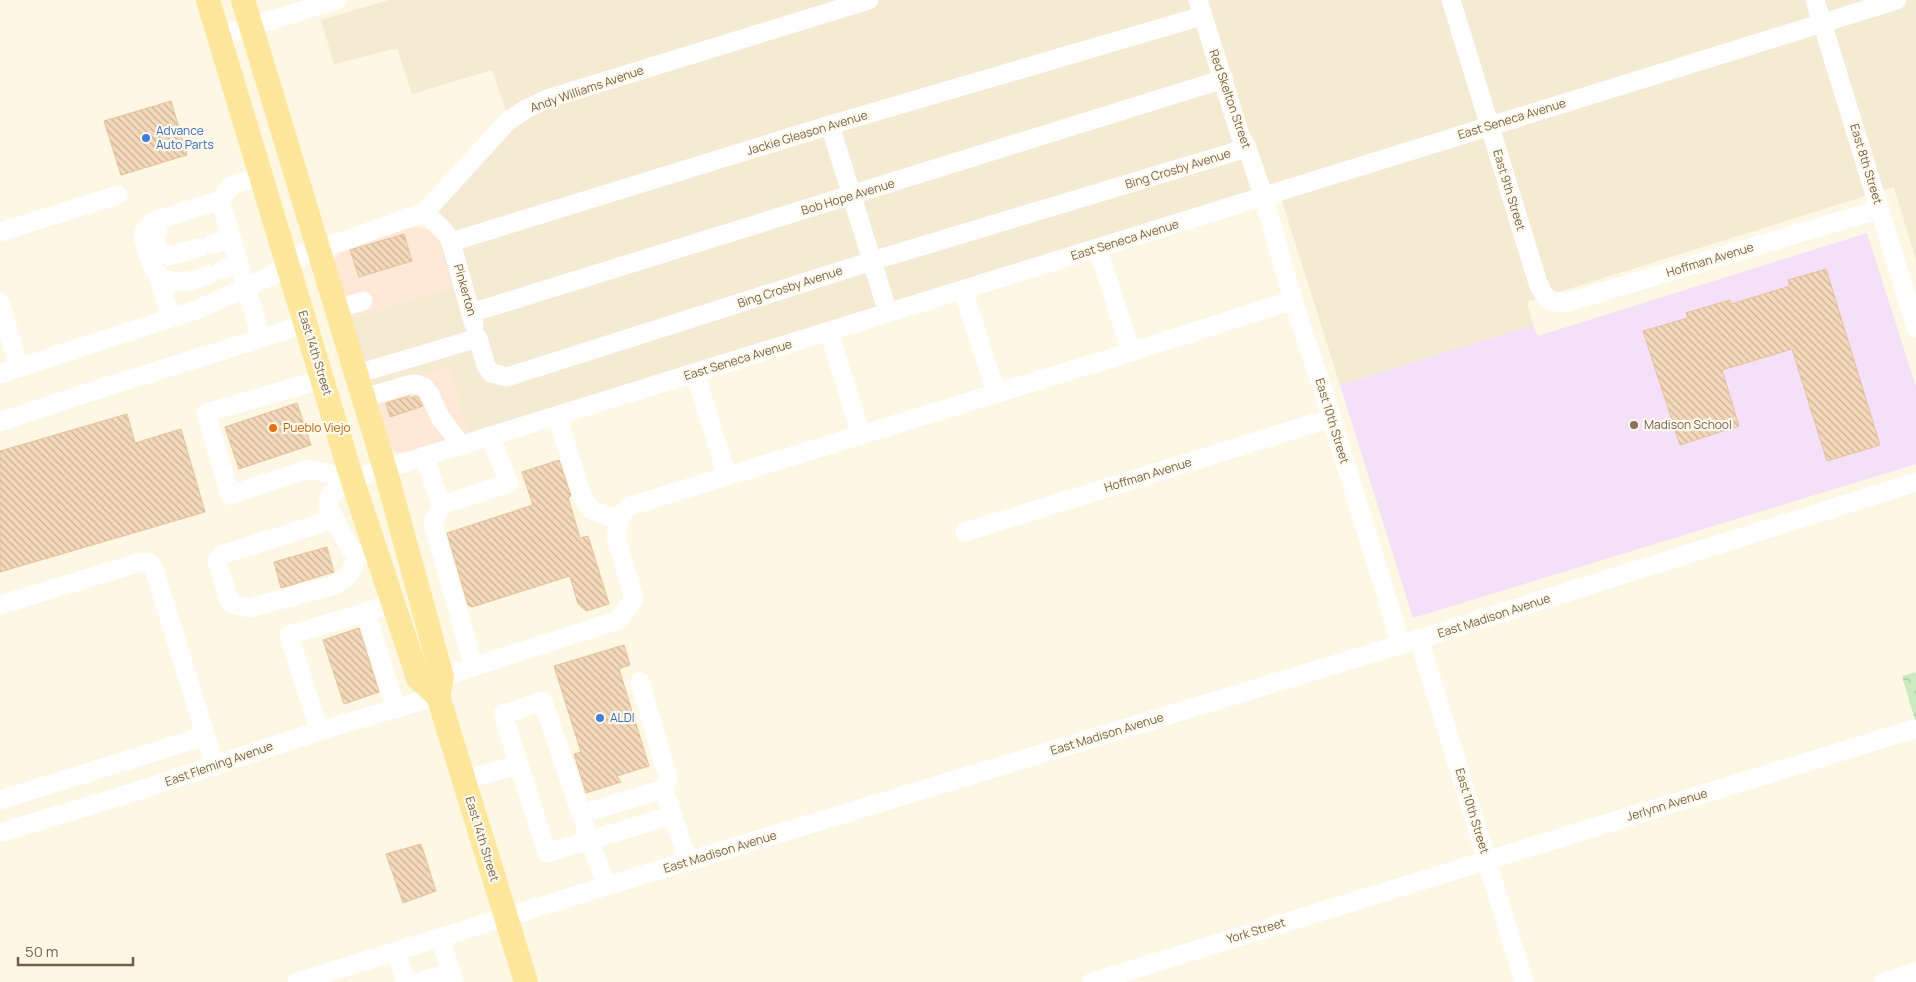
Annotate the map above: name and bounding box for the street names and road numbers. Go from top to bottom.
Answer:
street label: Red Skelton Street [1206,47,1255,151]
street label: Andy Williams Avenue [528,61,646,116]
street label: East Seneca Avenue [1456,94,1568,143]
street label: Jackie Gleason Avenue [744,106,870,159]
street label: East 8th Street [1846,121,1887,206]
street label: Bing Crosby Avenue [1123,144,1233,193]
street label: East 9th Street [1489,147,1530,233]
street label: Bob Hope Avenue [799,174,897,219]
street label: East Seneca Avenue [1069,215,1181,264]
street label: Hoffman Avenue [1664,238,1756,281]
street label: Pinkerton [450,262,481,318]
street label: Bing Crosby Avenue [735,262,845,312]
street label: East 14th Street [294,308,337,398]
street label: East Seneca Avenue [682,335,794,384]
street label: East 10th Street [1311,376,1354,466]
street label: Hoffman Avenue [1102,453,1194,496]
street label: East Madison Avenue [1435,589,1552,642]
street label: East Madison Avenue [1048,708,1166,759]
street label: East Fleming Avenue [162,737,275,790]
street label: East 10th Street [1451,766,1494,856]
street label: Jerlynn Avenue [1624,784,1709,825]
street label: East 14th Street [461,794,504,884]
street label: East Madison Avenue [661,826,779,877]
street label: York Street [1224,913,1288,948]

